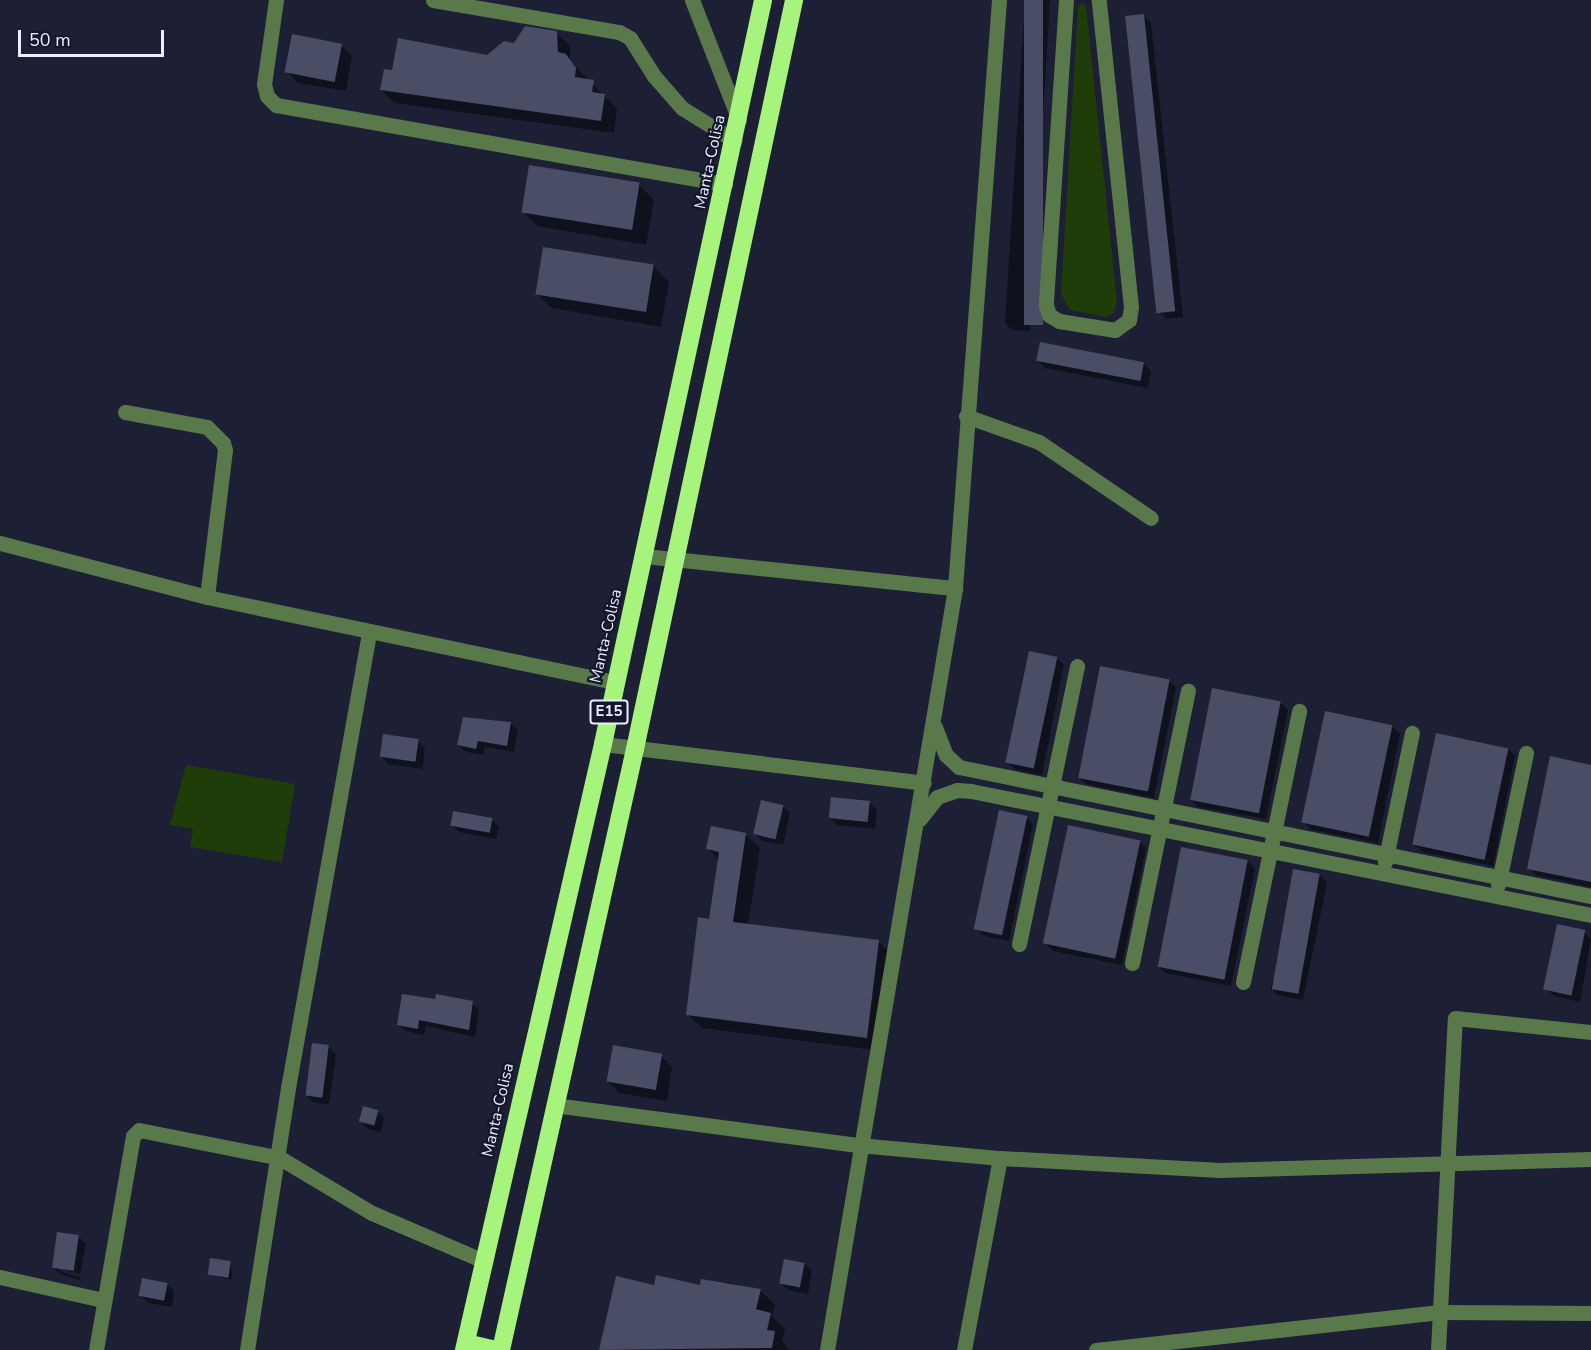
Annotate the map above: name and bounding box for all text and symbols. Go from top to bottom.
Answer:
scale bar [21,18,166,56]
text: 50 m [29,28,71,52]
street label: Manta-Colisa [691,113,729,211]
street label: Manta-Colisa [586,587,626,685]
road number: E15 [590,700,628,724]
street label: Manta-Colisa [478,1061,518,1159]

